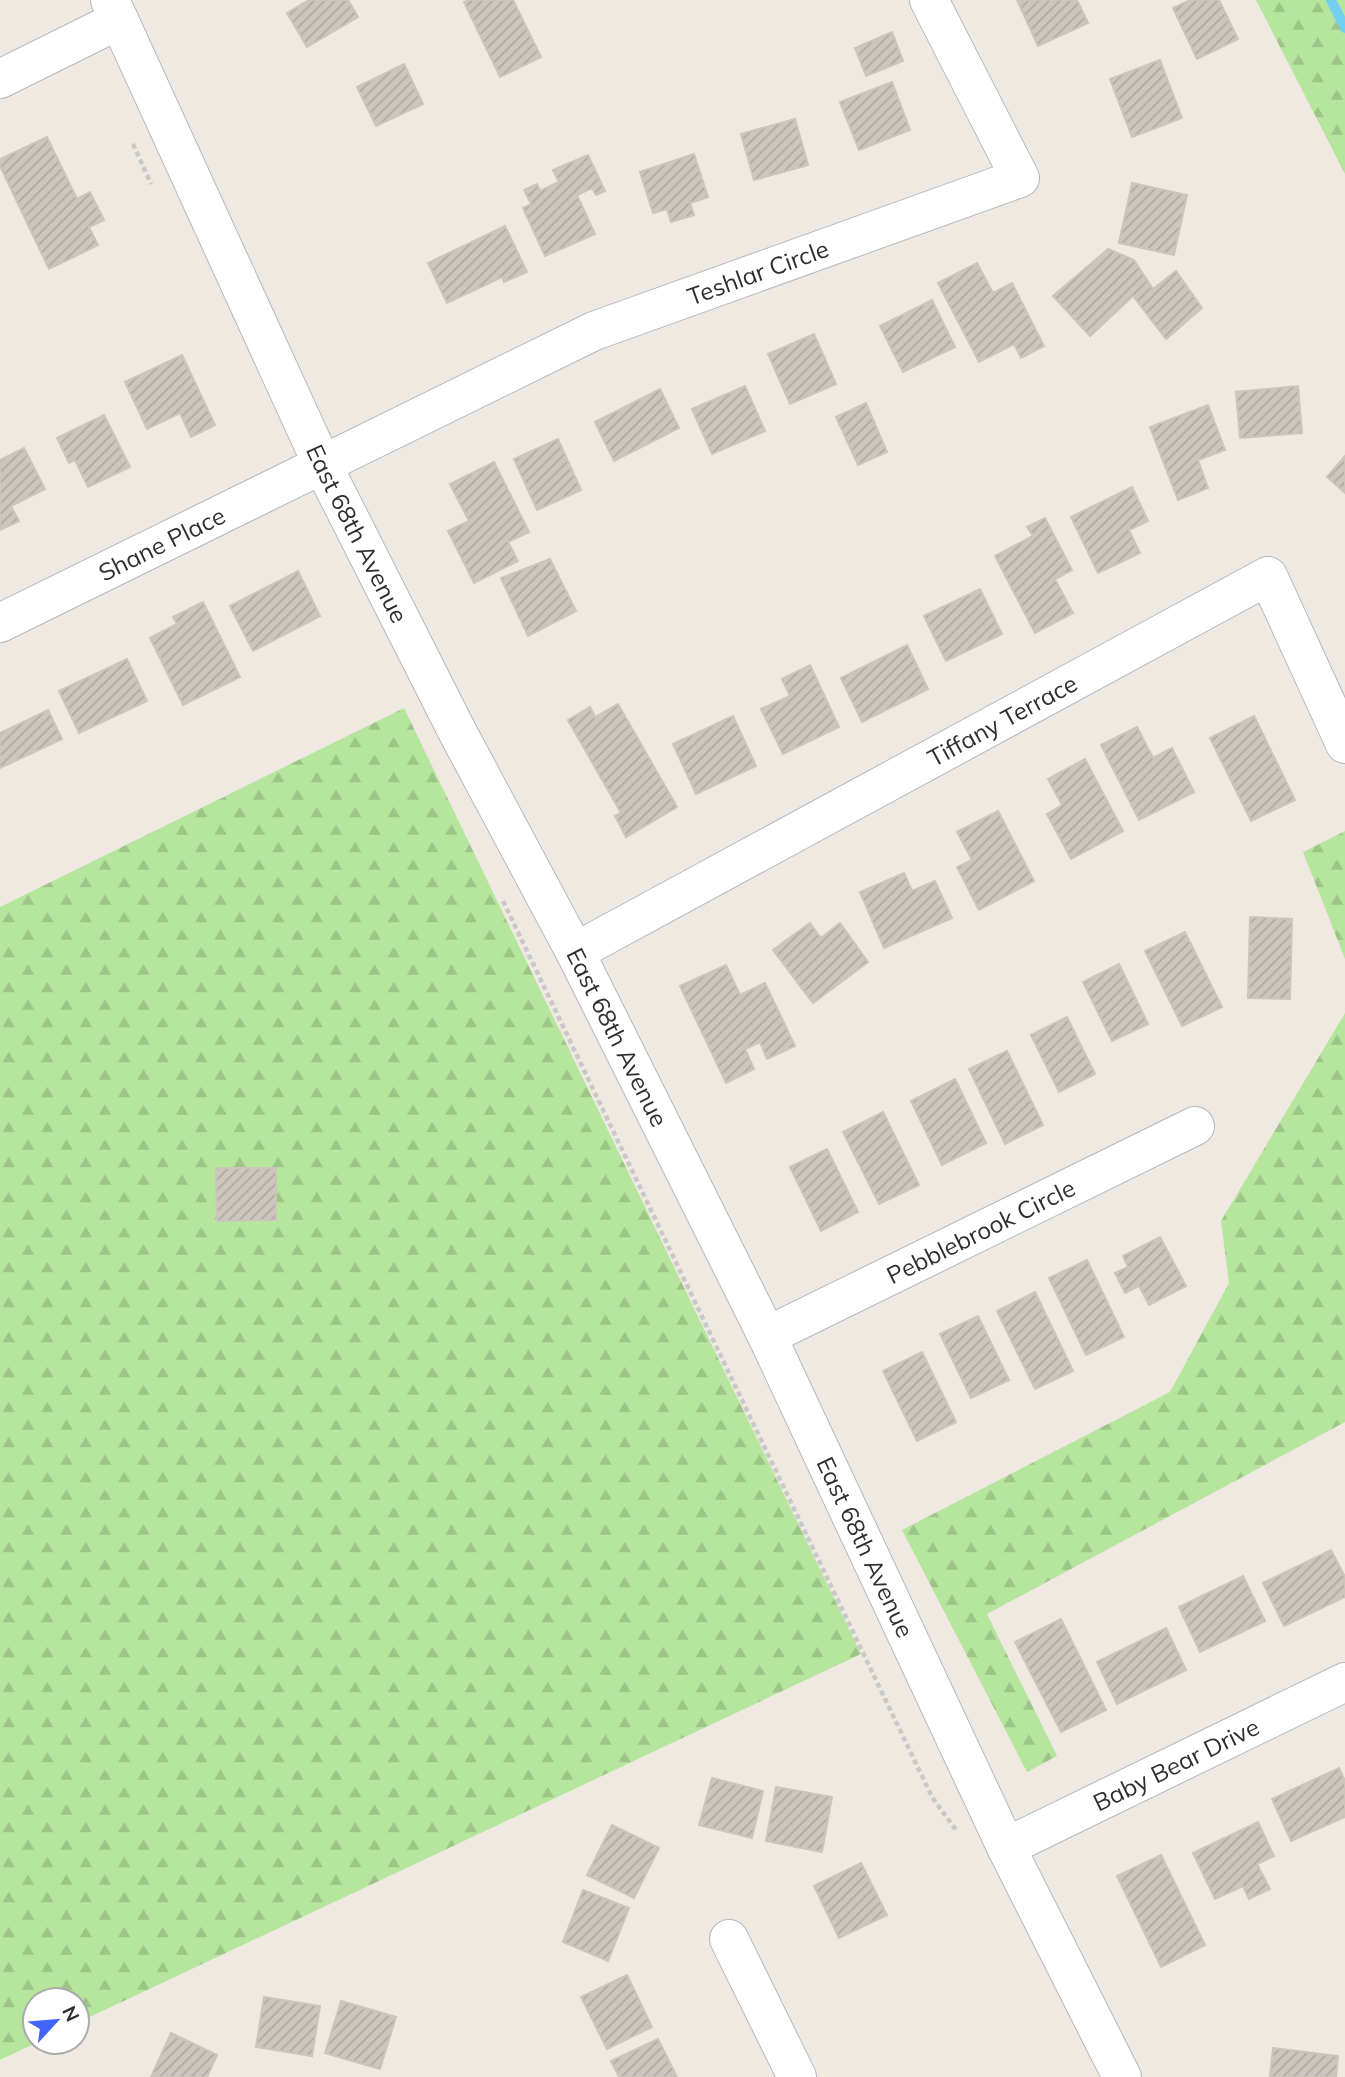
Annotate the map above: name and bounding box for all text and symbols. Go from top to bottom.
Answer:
street label: Teshlar Circle [683,233,833,311]
street label: East 68th Avenue [300,439,415,628]
street label: Shane Place [93,500,230,587]
street label: Tiffany Terrace [922,668,1082,773]
street label: East 68th Avenue [560,943,675,1131]
street label: Pebblebrook Circle [882,1172,1080,1290]
street label: East 68th Avenue [811,1452,921,1642]
street label: Baby Bear Drive [1088,1711,1264,1817]
north arrow [21,1986,91,2056]
text: N [57,2002,85,2025]

